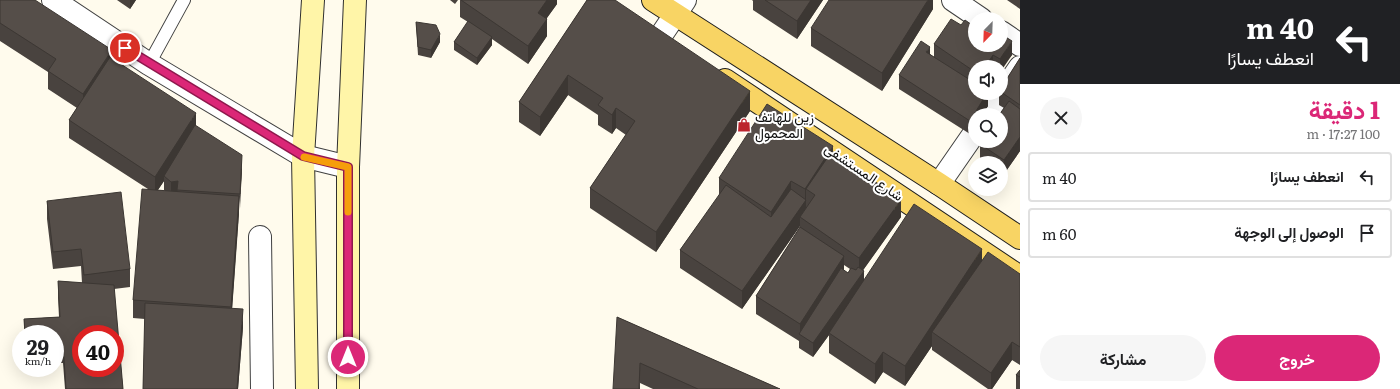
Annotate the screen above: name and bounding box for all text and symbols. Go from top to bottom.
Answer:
text: 40 m [1246,6,1314,48]
north arrow [968,12,1008,52]
map controls [968,12,1008,196]
icon: left [1328,16,1380,68]
pin [108,31,142,65]
icon: arrive [114,37,136,59]
text: انعطف يسارًا [1227,44,1314,71]
button: sound [968,60,1008,100]
text: 1 دقيقة [1309,91,1380,126]
button: close [1040,97,1082,139]
place label: زين للهاتف المحمول [755,106,814,143]
button: search [968,108,1008,148]
shop icon: زين للهاتف المحمول [736,117,752,133]
text: 100 m · 17:27 [1306,124,1380,143]
street label: شارع المستشفى [820,137,908,207]
button: layers [968,156,1008,196]
text: انعطف يسارًا [1270,164,1344,187]
text: 40 m [1042,166,1077,189]
icon: left [1356,166,1378,188]
text: الوصول إلى الوجهة [1234,220,1344,243]
text: 60 m [1042,222,1076,245]
icon: arrive [1356,222,1378,244]
speed limit sign: 40 [72,325,124,377]
text: 29 [27,331,49,361]
button: مشاركة [1040,335,1206,381]
button: خروج [1214,335,1380,381]
position arrow [327,336,369,378]
text: km/h [25,353,51,368]

